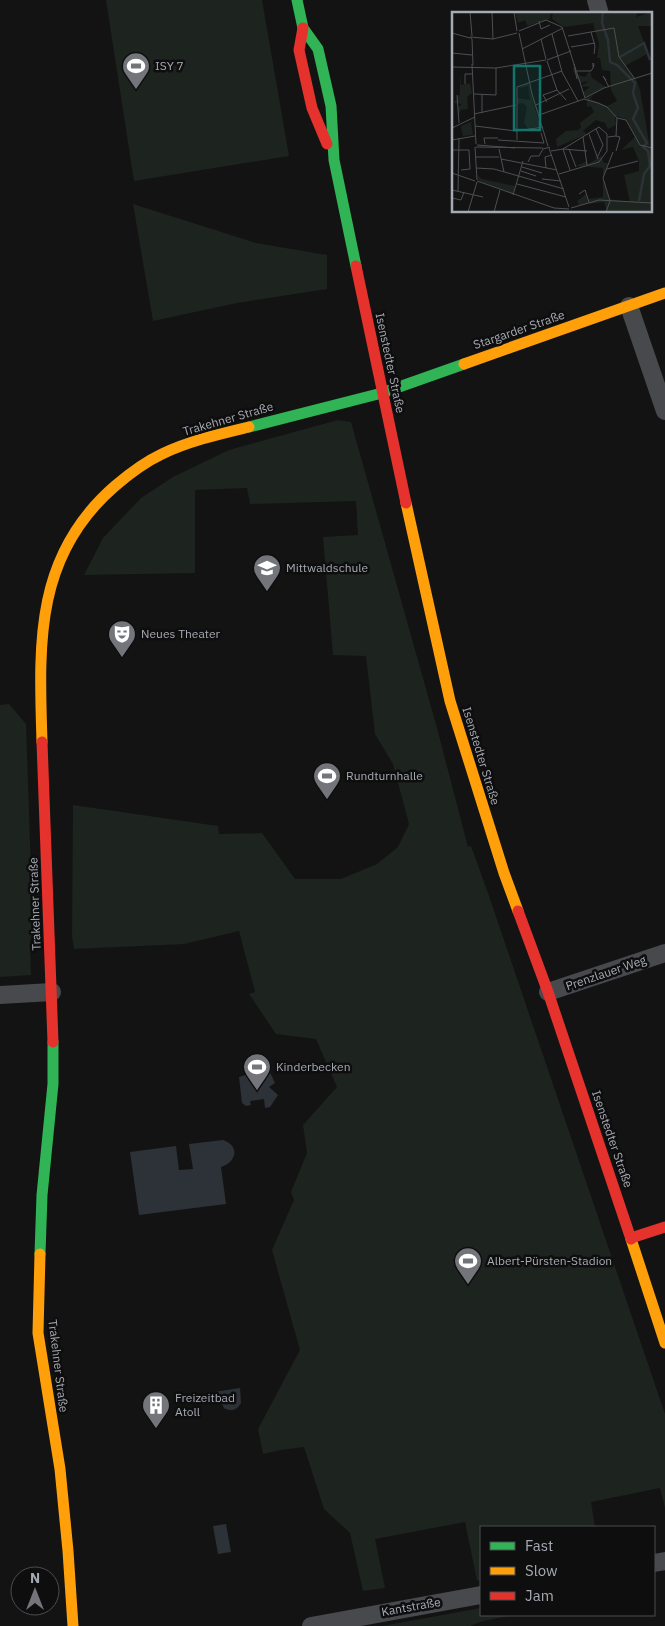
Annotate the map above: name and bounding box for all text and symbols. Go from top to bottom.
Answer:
inset map [452,12,652,212]
sports icon: ISY 7 [121,51,151,90]
place label: ISY 7 [155,58,184,73]
street label: Stargarder Straße [471,307,567,352]
street label: Isenstedter Straße [373,312,408,415]
street label: Trakehner Straße [181,398,275,439]
school or university icon: Mittwaldschule [252,553,282,592]
place label: Mittwaldschule [286,560,369,575]
theatre icon: Neues Theater [107,619,137,658]
place label: Neues Theater [141,626,221,641]
street label: Isenstedter Straße [459,705,504,807]
sports icon: Rundturnhalle [312,761,342,800]
place label: Rundturnhalle [346,768,423,783]
street label: Trakehner Straße [25,857,44,951]
street label: Prenzlauer Weg [564,952,649,993]
sports icon: Kinderbecken [242,1052,272,1091]
place label: Kinderbecken [276,1059,351,1074]
street label: Isenstedter Straße [589,1088,636,1190]
sports icon: Albert-Pürsten-Stadion [453,1246,483,1285]
place label: Albert-Pürsten-Stadion [487,1253,612,1268]
street label: Trakehner Straße [45,1319,72,1414]
building icon: Freizeitbad Atoll [141,1390,171,1429]
place label: Freizeitbad Atoll [175,1390,235,1419]
legend [480,1526,655,1616]
text: Fast [525,1536,553,1555]
text: Slow [525,1561,558,1580]
north arrow [10,1566,60,1616]
text: N [30,1569,40,1587]
text: Jam [525,1586,554,1605]
street label: Kantstraße [380,1594,442,1619]

